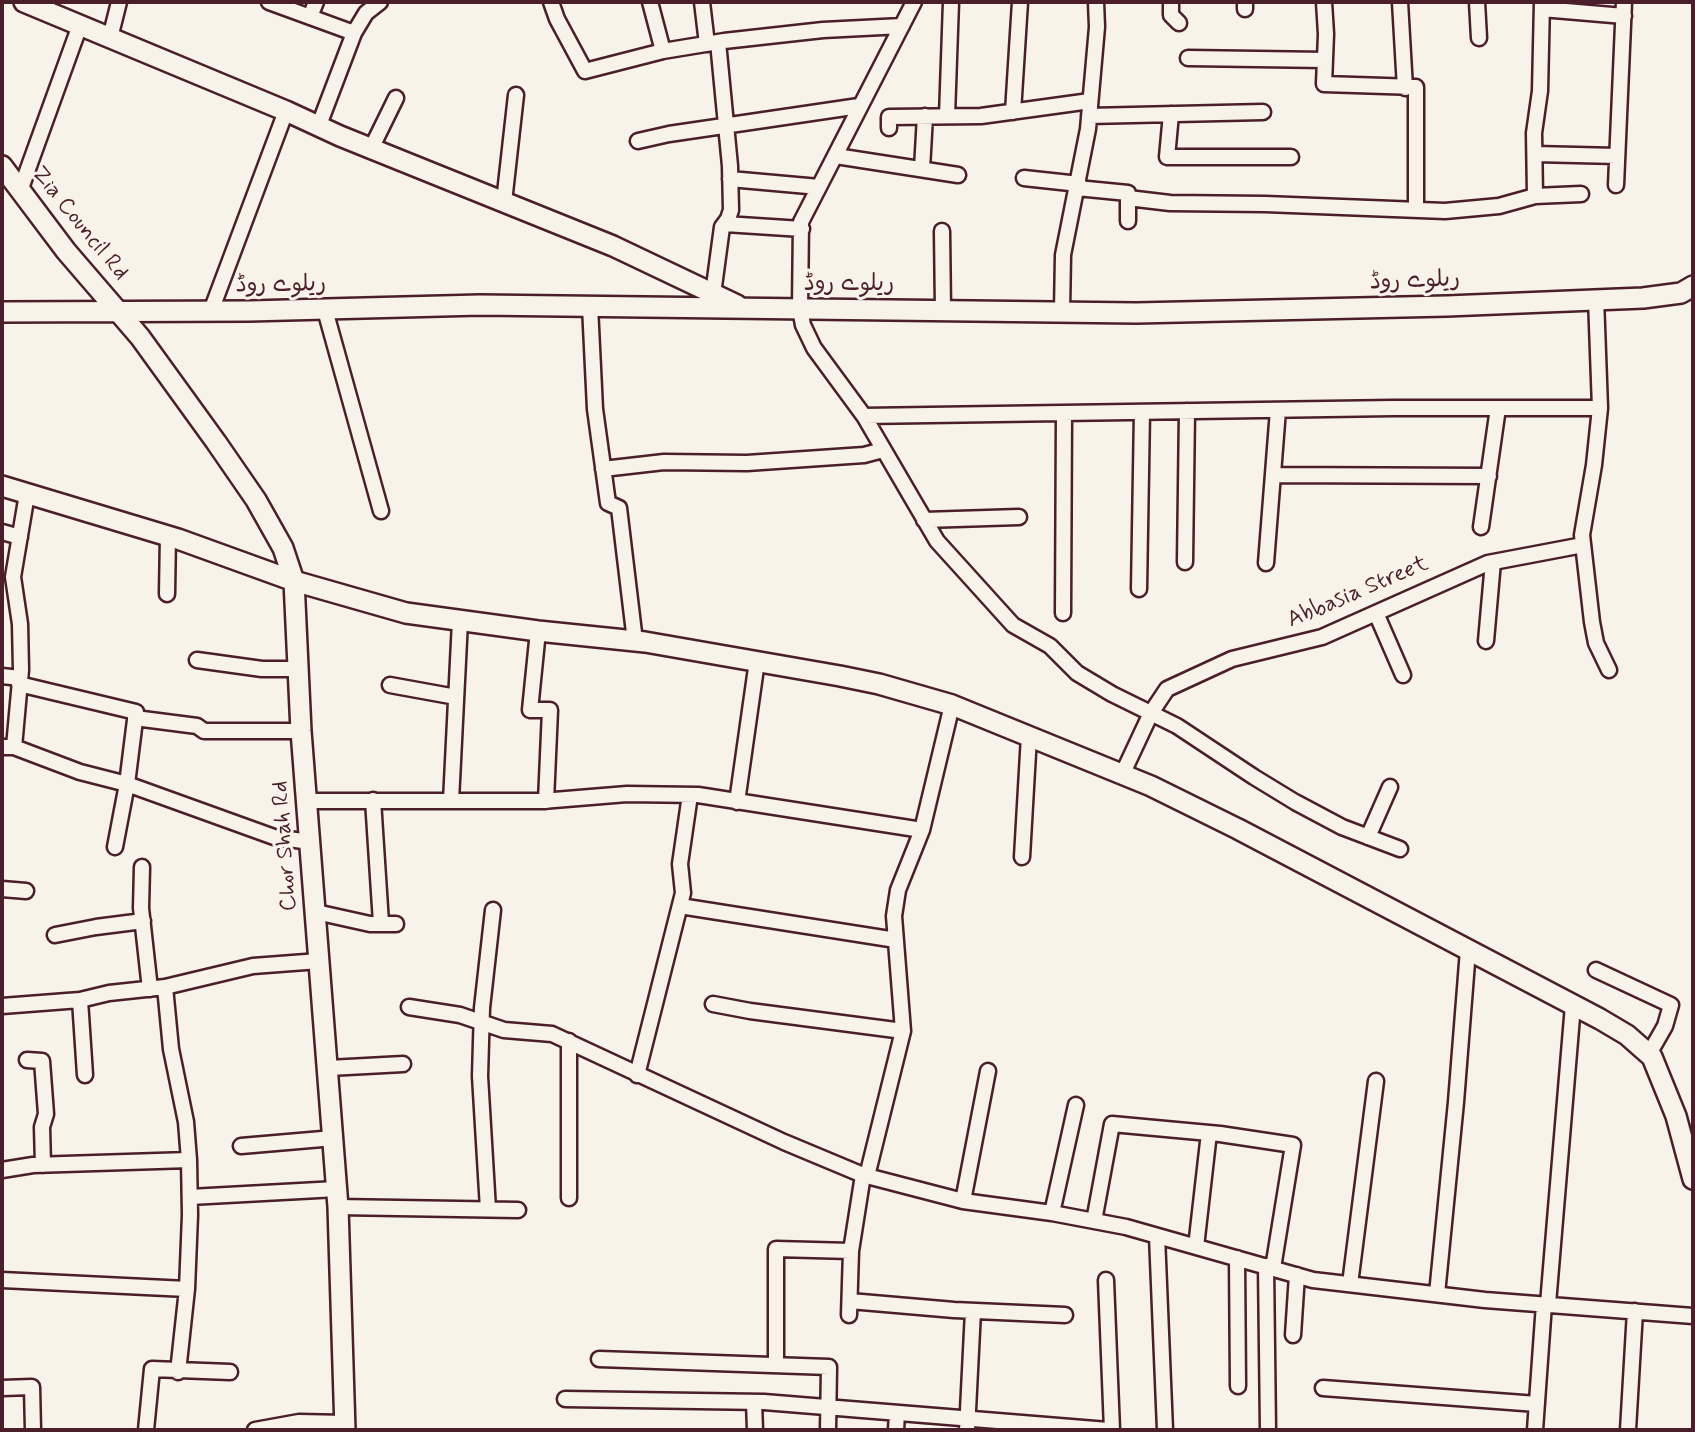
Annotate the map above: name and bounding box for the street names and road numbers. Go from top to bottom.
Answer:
street label: Zia Council Rd [25,161,133,287]
street label: ریلوے روڈ [1369,267,1461,297]
street label: ریلوے روڈ [236,271,326,301]
street label: ریلوے روڈ [804,271,894,299]
street label: Abbasia Street [1283,551,1433,635]
street label: Chor Shah Rd [268,780,304,912]

